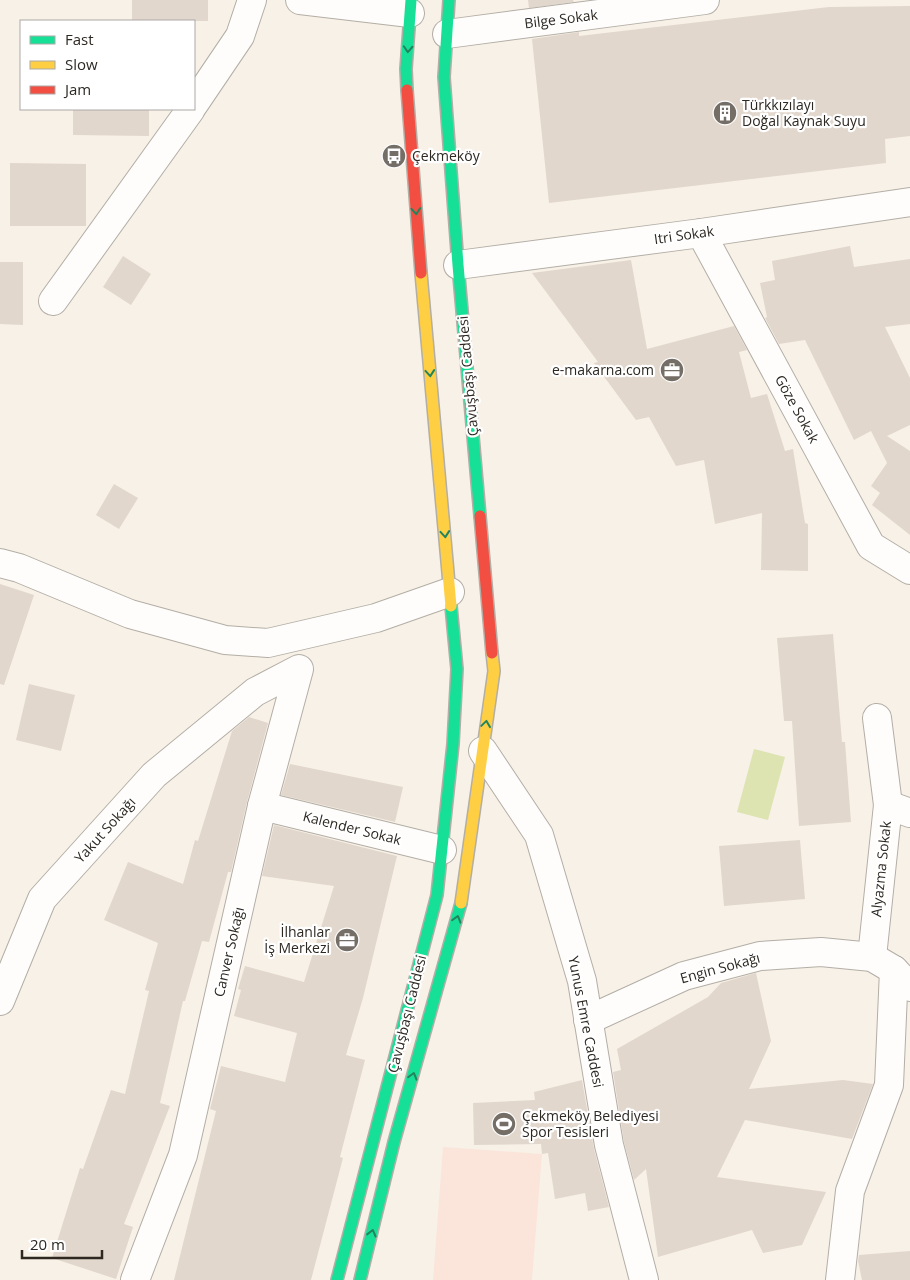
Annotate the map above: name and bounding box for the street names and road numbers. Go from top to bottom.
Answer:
street label: Bilge Sokak [523,4,599,32]
street label: Itri Sokak [653,221,716,248]
street label: Çavuşbaşı Caddesi [453,315,482,437]
street label: Göze Sokak [771,371,824,447]
street label: Yakut Sokağı [70,793,139,867]
street label: Kalender Sokak [301,806,404,849]
street label: Alyazma Sokak [866,819,895,918]
street label: Canver Sokağı [209,905,248,999]
street label: Engin Sokağı [678,948,762,987]
street label: Çavuşbaşı Caddesi [383,953,430,1075]
street label: Yunus Emre Caddesi [564,954,609,1089]

